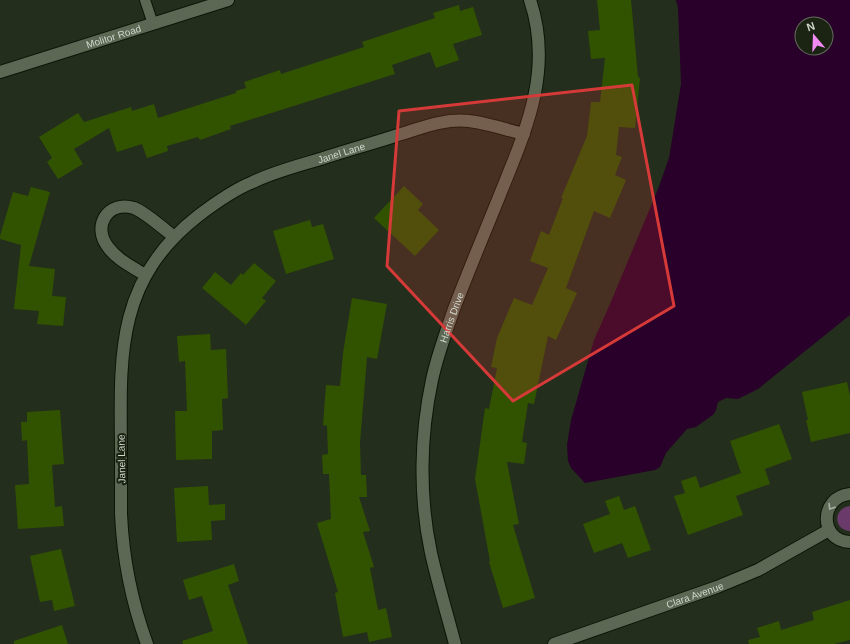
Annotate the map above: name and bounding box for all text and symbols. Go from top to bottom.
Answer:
north arrow [794,16,834,56]
text: N [805,20,817,34]
street label: Molitor Road [85,23,142,50]
street label: Janel Lane [316,140,367,166]
street label: Harris Drive [438,290,466,344]
street label: Janel Lane [116,434,127,484]
one-way arrow [828,502,835,509]
street label: Clara Avenue [665,580,726,610]

